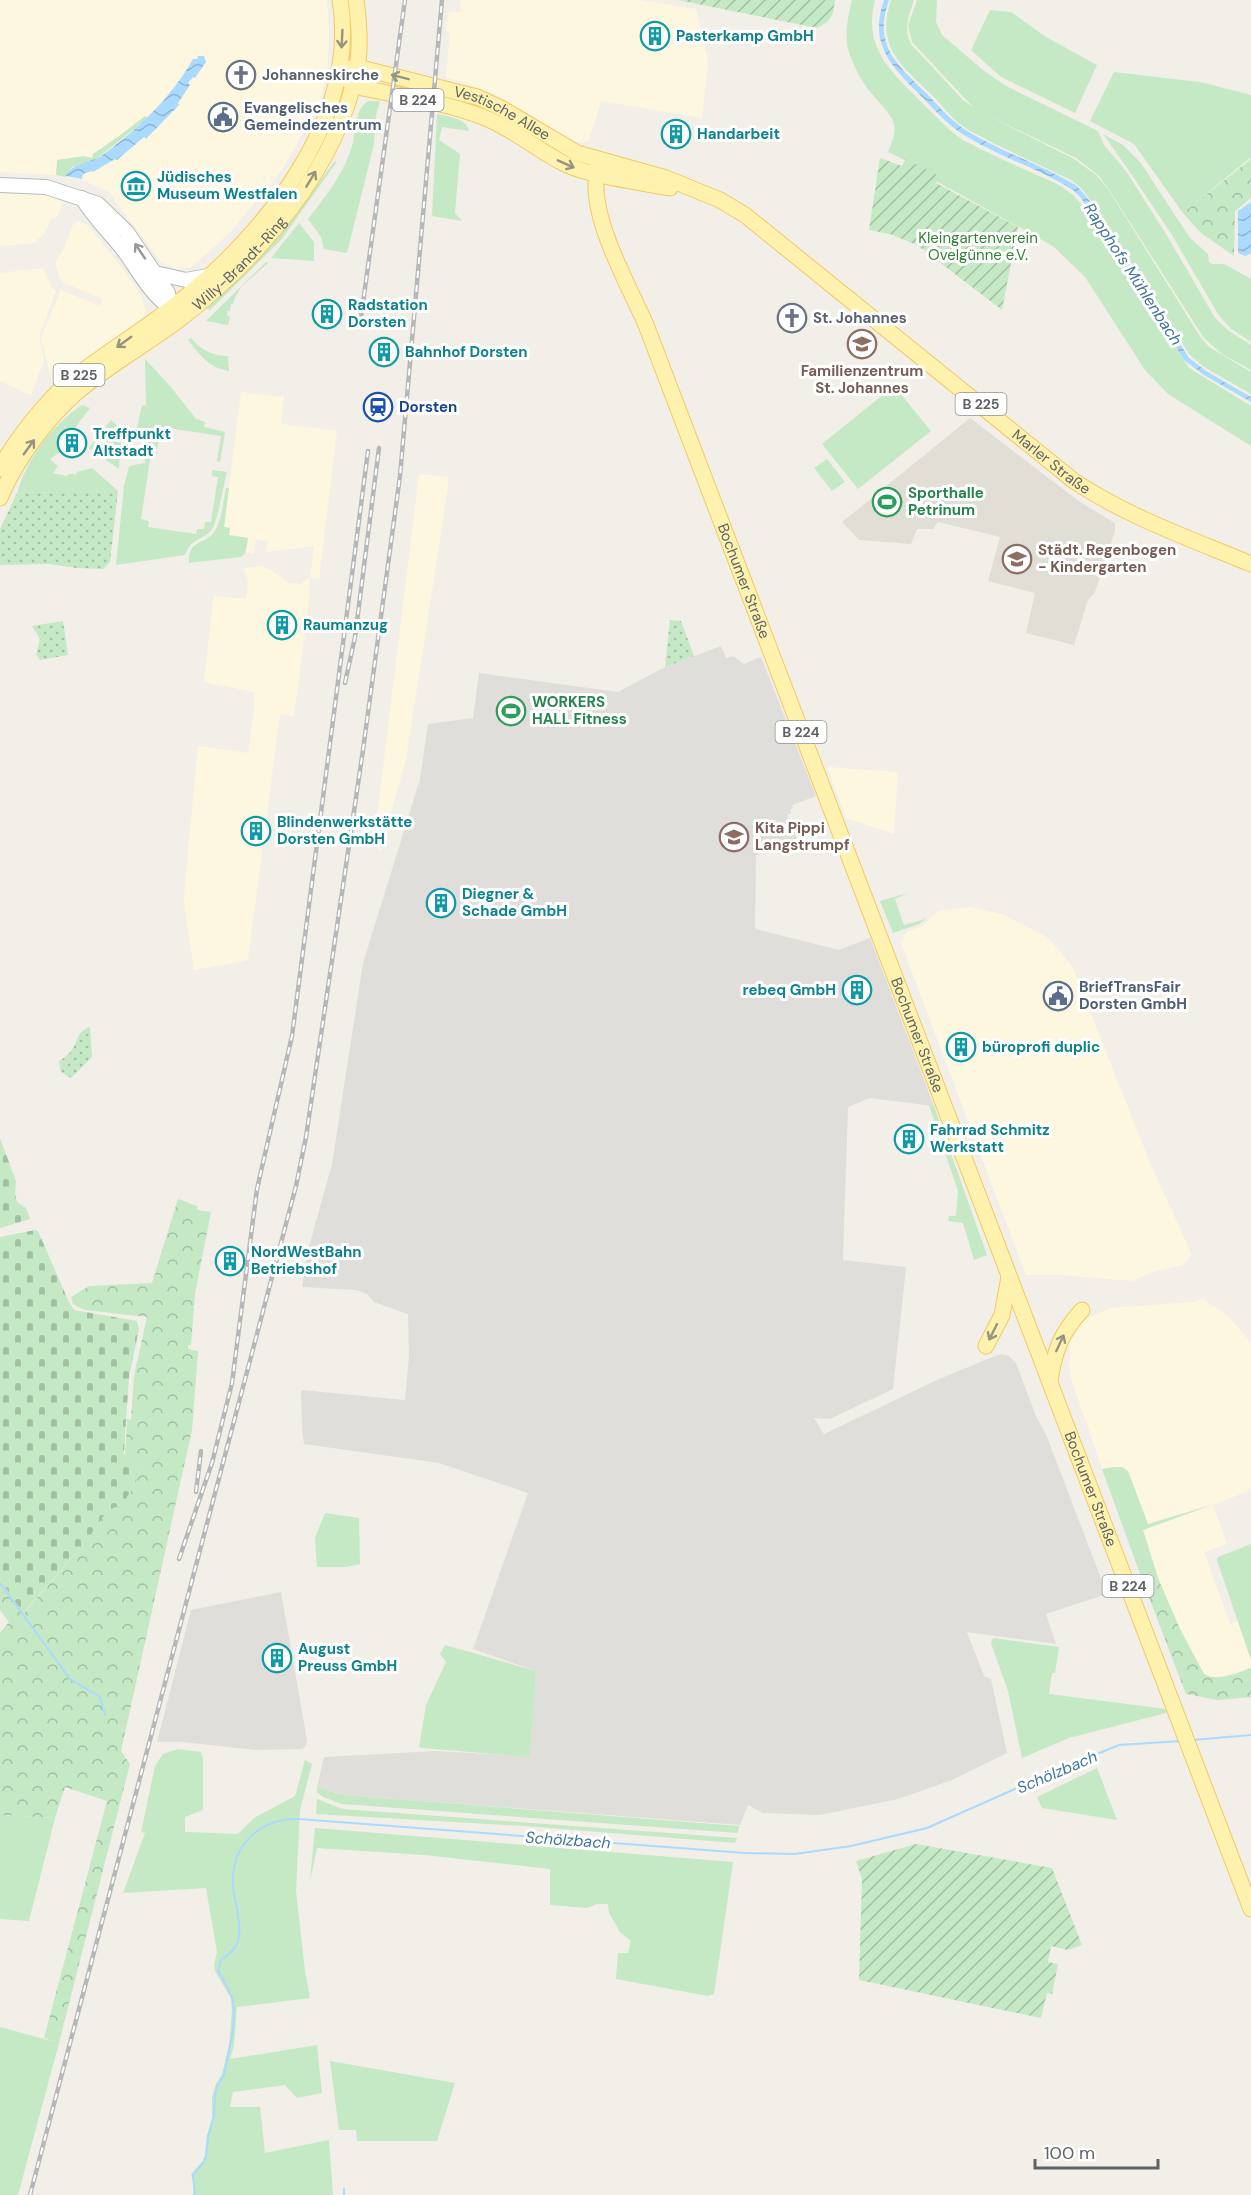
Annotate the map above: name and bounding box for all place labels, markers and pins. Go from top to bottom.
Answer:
building icon: Pasterkamp GmbH [639,20,671,52]
place label: Pasterkamp GmbH [676,26,814,46]
church icon: Johanneskirche [225,59,257,91]
place label: Johanneskirche [262,65,379,85]
place label: Evangelisches Gemeindezentrum [244,98,382,135]
public building icon: Evangelisches Gemeindezentrum [207,101,239,133]
building icon: Handarbeit [660,118,692,150]
place label: Handarbeit [697,124,780,144]
place label: Jüdisches Museum Westfalen [157,167,298,204]
museum icon: Jüdisches Museum Westfalen [120,170,152,202]
place label: Radstation Dorsten [348,295,428,332]
building icon: Radstation Dorsten [311,298,343,330]
church icon: St. Johannes [776,302,808,334]
place label: St. Johannes [813,308,907,328]
school or university icon: Familienzentrum St. Johannes [846,328,878,360]
building icon: Bahnhof Dorsten [368,336,400,368]
place label: Bahnhof Dorsten [405,342,528,362]
place label: Familienzentrum St. Johannes [801,361,923,398]
station icon: Dorsten [362,391,394,423]
place label: Dorsten [399,397,457,417]
place label: Treffpunkt Altstadt [93,424,171,461]
building icon: Treffpunkt Altstadt [56,427,88,459]
place label: Sporthalle Petrinum [908,483,984,520]
sports icon: Sporthalle Petrinum [871,486,903,518]
place label: Städt. Regenbogen - Kindergarten [1038,540,1176,577]
school or university icon: Städt. Regenbogen - Kindergarten [1001,543,1033,575]
building icon: Raumanzug [266,609,298,641]
place label: Raumanzug [303,615,388,635]
place label: WORKERS HALL Fitness [532,692,627,729]
sports icon: WORKERS HALL Fitness [495,695,527,727]
place label: Blindenwerkstätte Dorsten GmbH [277,812,412,849]
building icon: Blindenwerkstätte Dorsten GmbH [240,815,272,847]
place label: Kita Pippi Langstrumpf [755,818,850,855]
school or university icon: Kita Pippi Langstrumpf [718,821,750,853]
place label: Diegner & Schade GmbH [462,884,567,921]
building icon: Diegner & Schade GmbH [425,887,457,919]
building icon: rebeq GmbH [841,974,873,1006]
place label: BriefTransFair Dorsten GmbH [1079,977,1187,1014]
place label: rebeq GmbH [742,980,836,1000]
public building icon: BriefTransFair Dorsten GmbH [1042,980,1074,1012]
building icon: büroprofi duplic [945,1031,977,1063]
place label: büroprofi duplic [982,1037,1100,1057]
place label: Fahrrad Schmitz Werkstatt [930,1120,1050,1157]
building icon: Fahrrad Schmitz Werkstatt [893,1123,925,1155]
place label: NordWestBahn Betriebshof [251,1242,362,1279]
building icon: NordWestBahn Betriebshof [214,1245,246,1277]
place label: August Preuss GmbH [298,1639,397,1676]
building icon: August Preuss GmbH [261,1642,293,1674]

